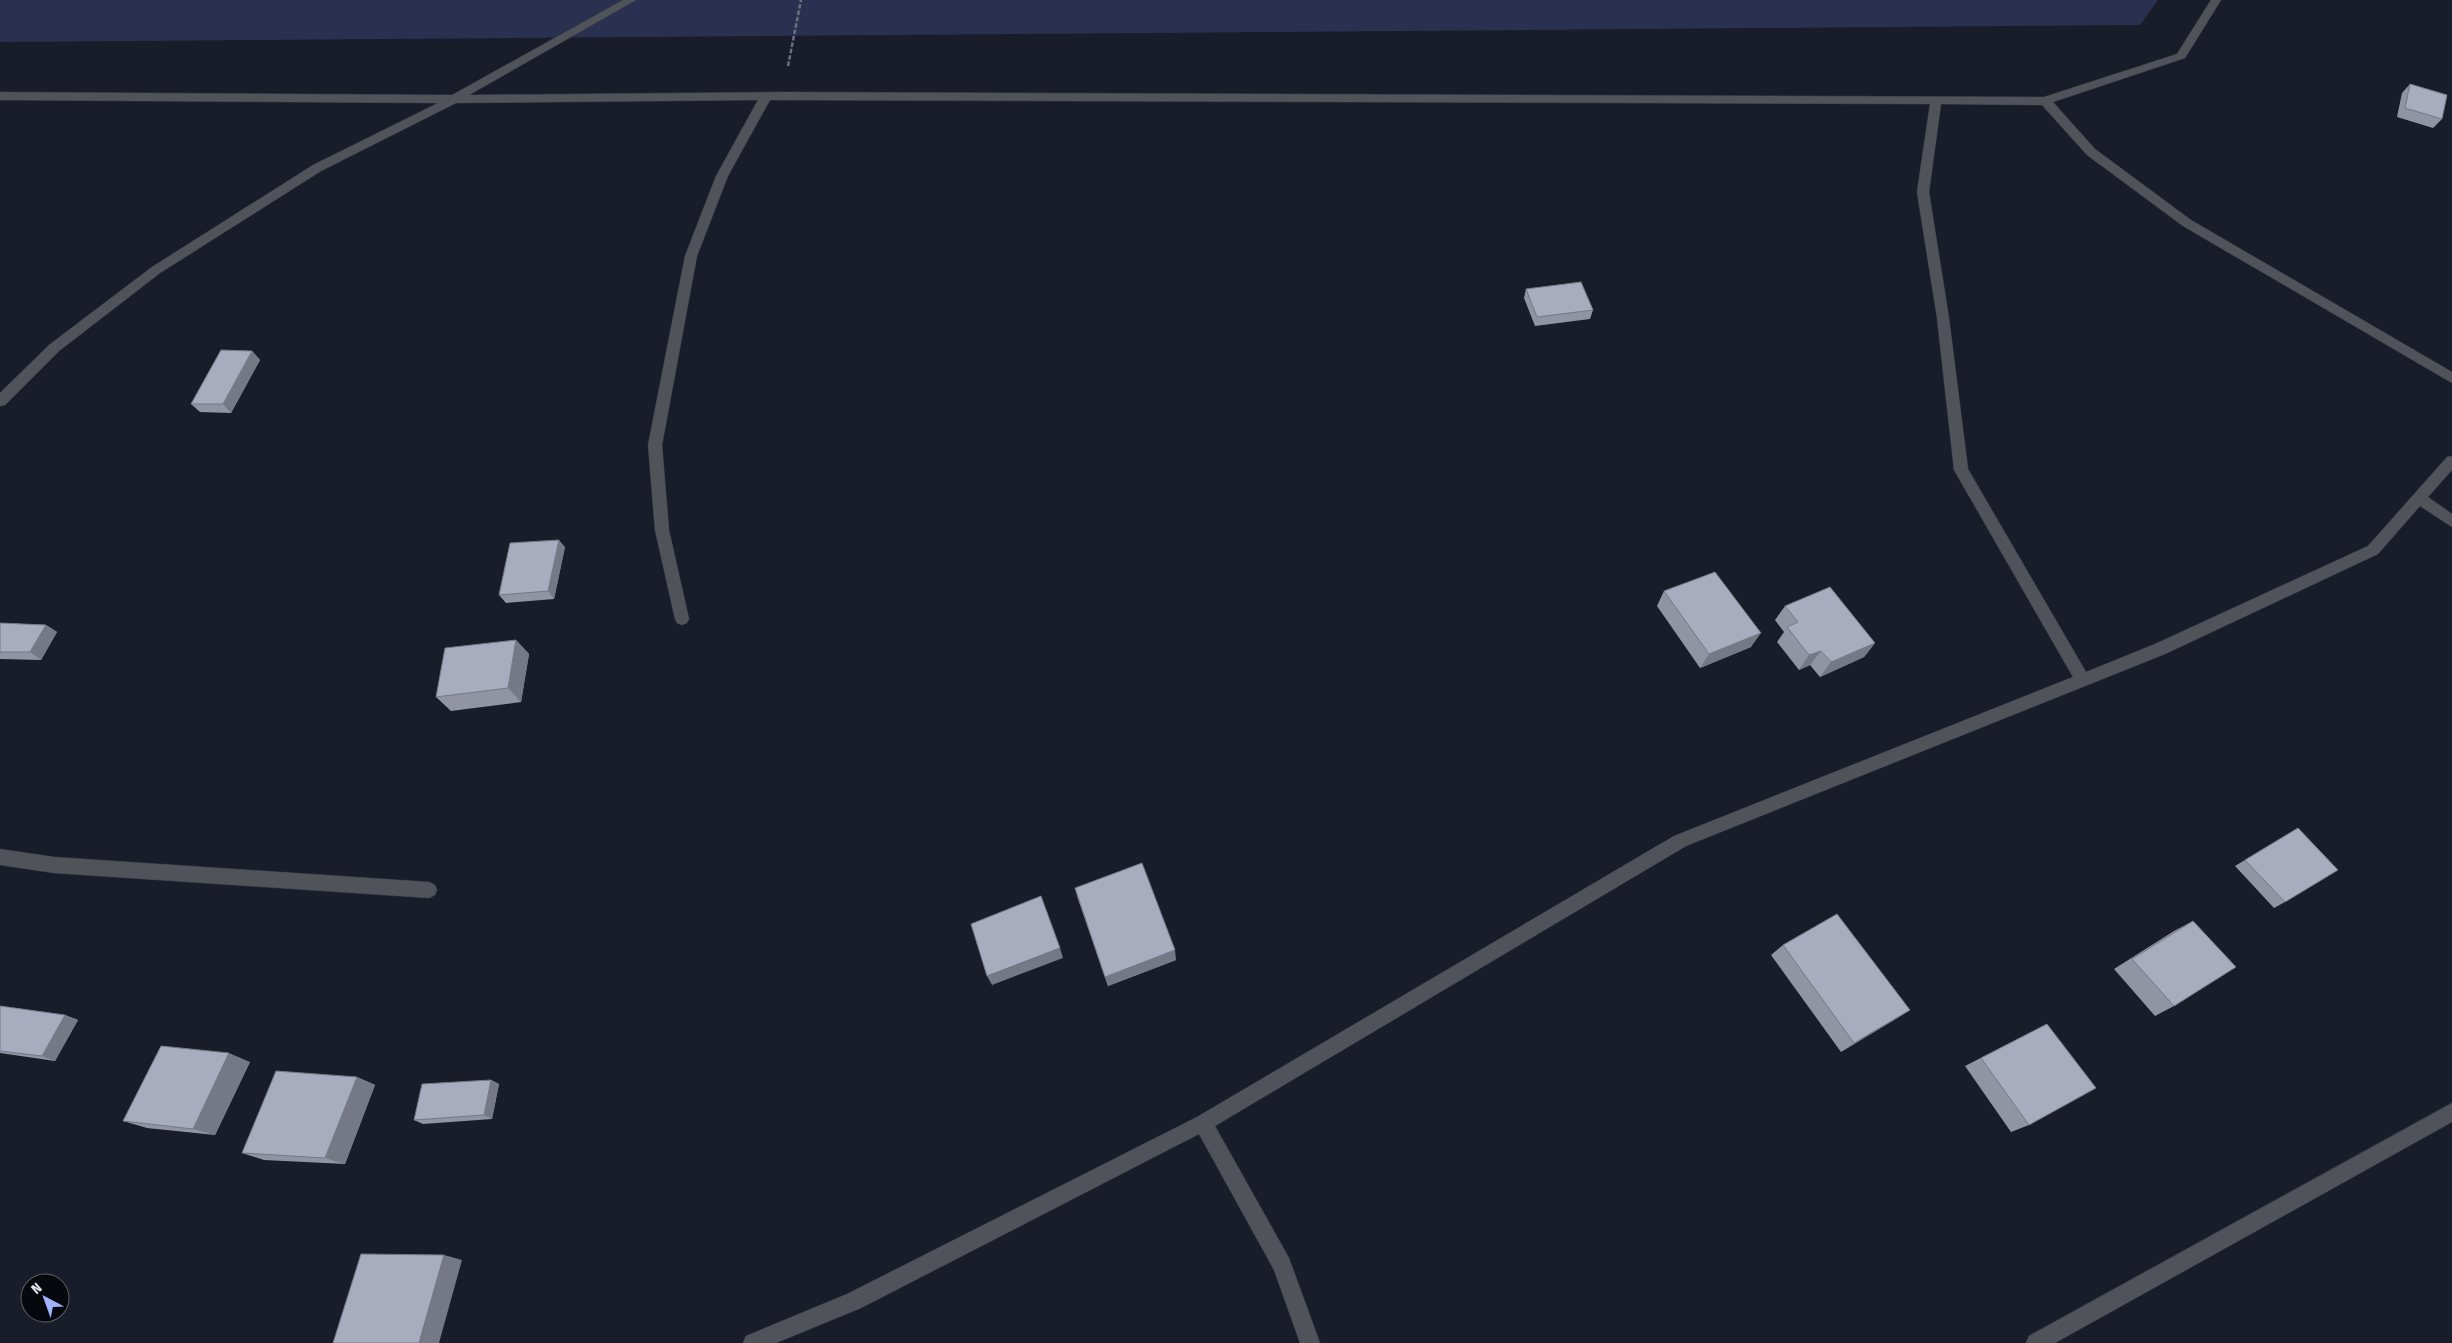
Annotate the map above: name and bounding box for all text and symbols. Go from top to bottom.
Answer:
north arrow [20,1273,70,1323]
text: N [28,1279,46,1298]

